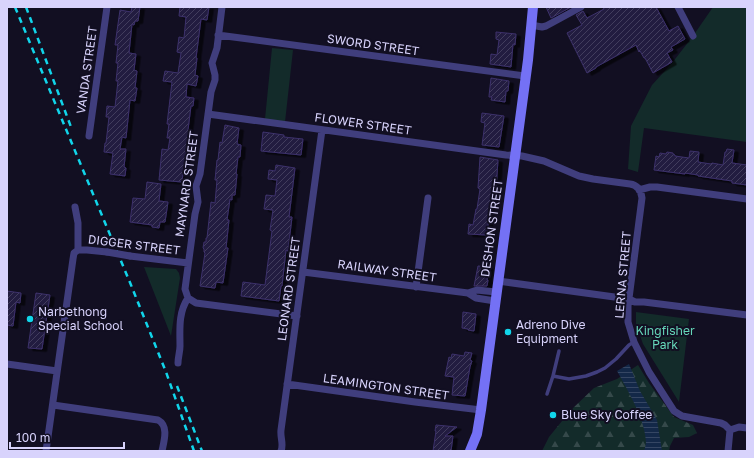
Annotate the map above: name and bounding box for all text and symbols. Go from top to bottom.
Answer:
street label: VANDA STREET [73,24,100,115]
street label: SWORD STREET [326,31,421,58]
street label: FLOWER STREET [314,109,413,138]
street label: MAYNARD STREET [172,129,201,238]
street label: DESHON STREET [477,177,506,278]
street label: LERNA STREET [611,230,634,319]
street label: DIGGER STREET [87,231,182,258]
street label: LEONARD STREET [274,235,303,342]
street label: RAILWAY STREET [337,256,438,285]
place label: Narbethong Special School [38,304,123,333]
marker: Narbethong Special School [25,314,35,324]
place label: Adreno Dive Equipment [516,317,585,346]
park label: Kingfisher Park [635,323,695,352]
marker: Adreno Dive Equipment [503,327,513,337]
street label: LEAMINGTON STREET [322,370,451,403]
place label: Blue Sky Coffee [561,407,652,422]
marker: Blue Sky Coffee [548,410,558,420]
scale bar [10,424,124,450]
text: 100 m [16,430,50,445]

